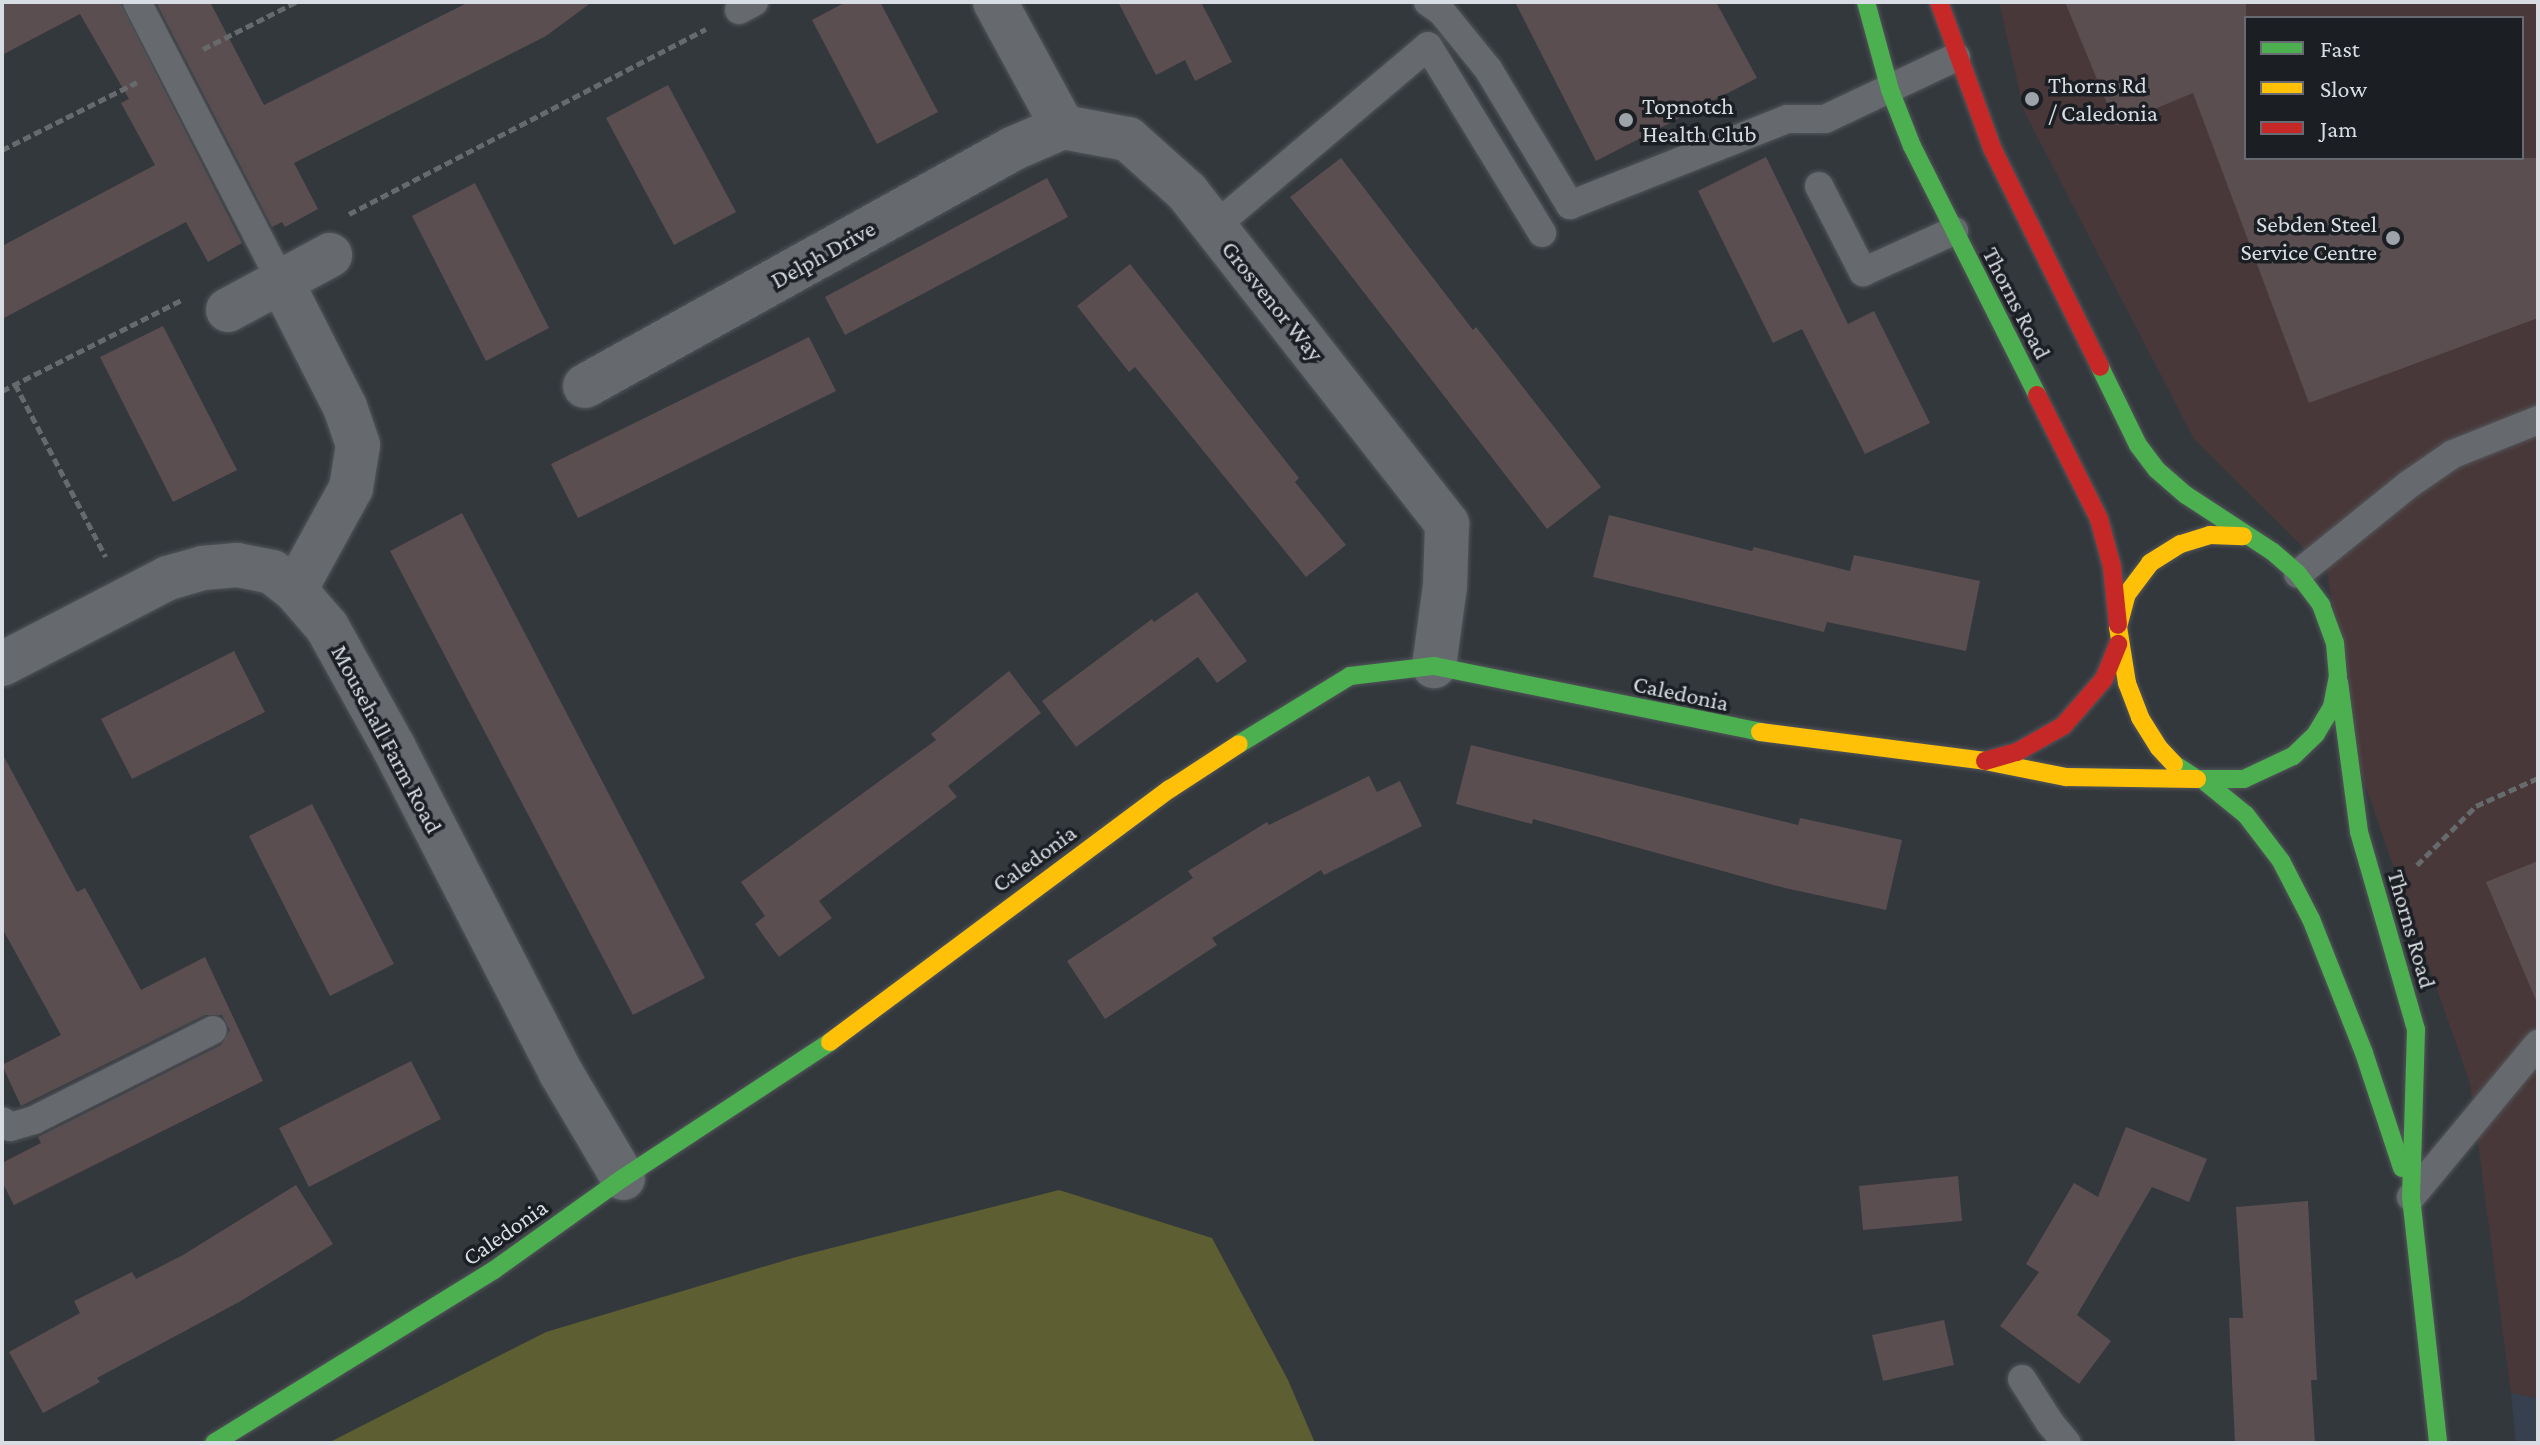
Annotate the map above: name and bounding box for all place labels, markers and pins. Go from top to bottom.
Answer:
place label: Thorns Rd / Caledonia [2048,71,2158,127]
marker: Thorns Rd / Caledonia [2023,90,2041,108]
place label: Topnotch Health Club [1642,92,1757,148]
marker: Topnotch Health Club [1617,111,1635,129]
place label: Sebden Steel Service Centre [2240,210,2377,266]
marker: Sebden Steel Service Centre [2384,229,2402,247]

